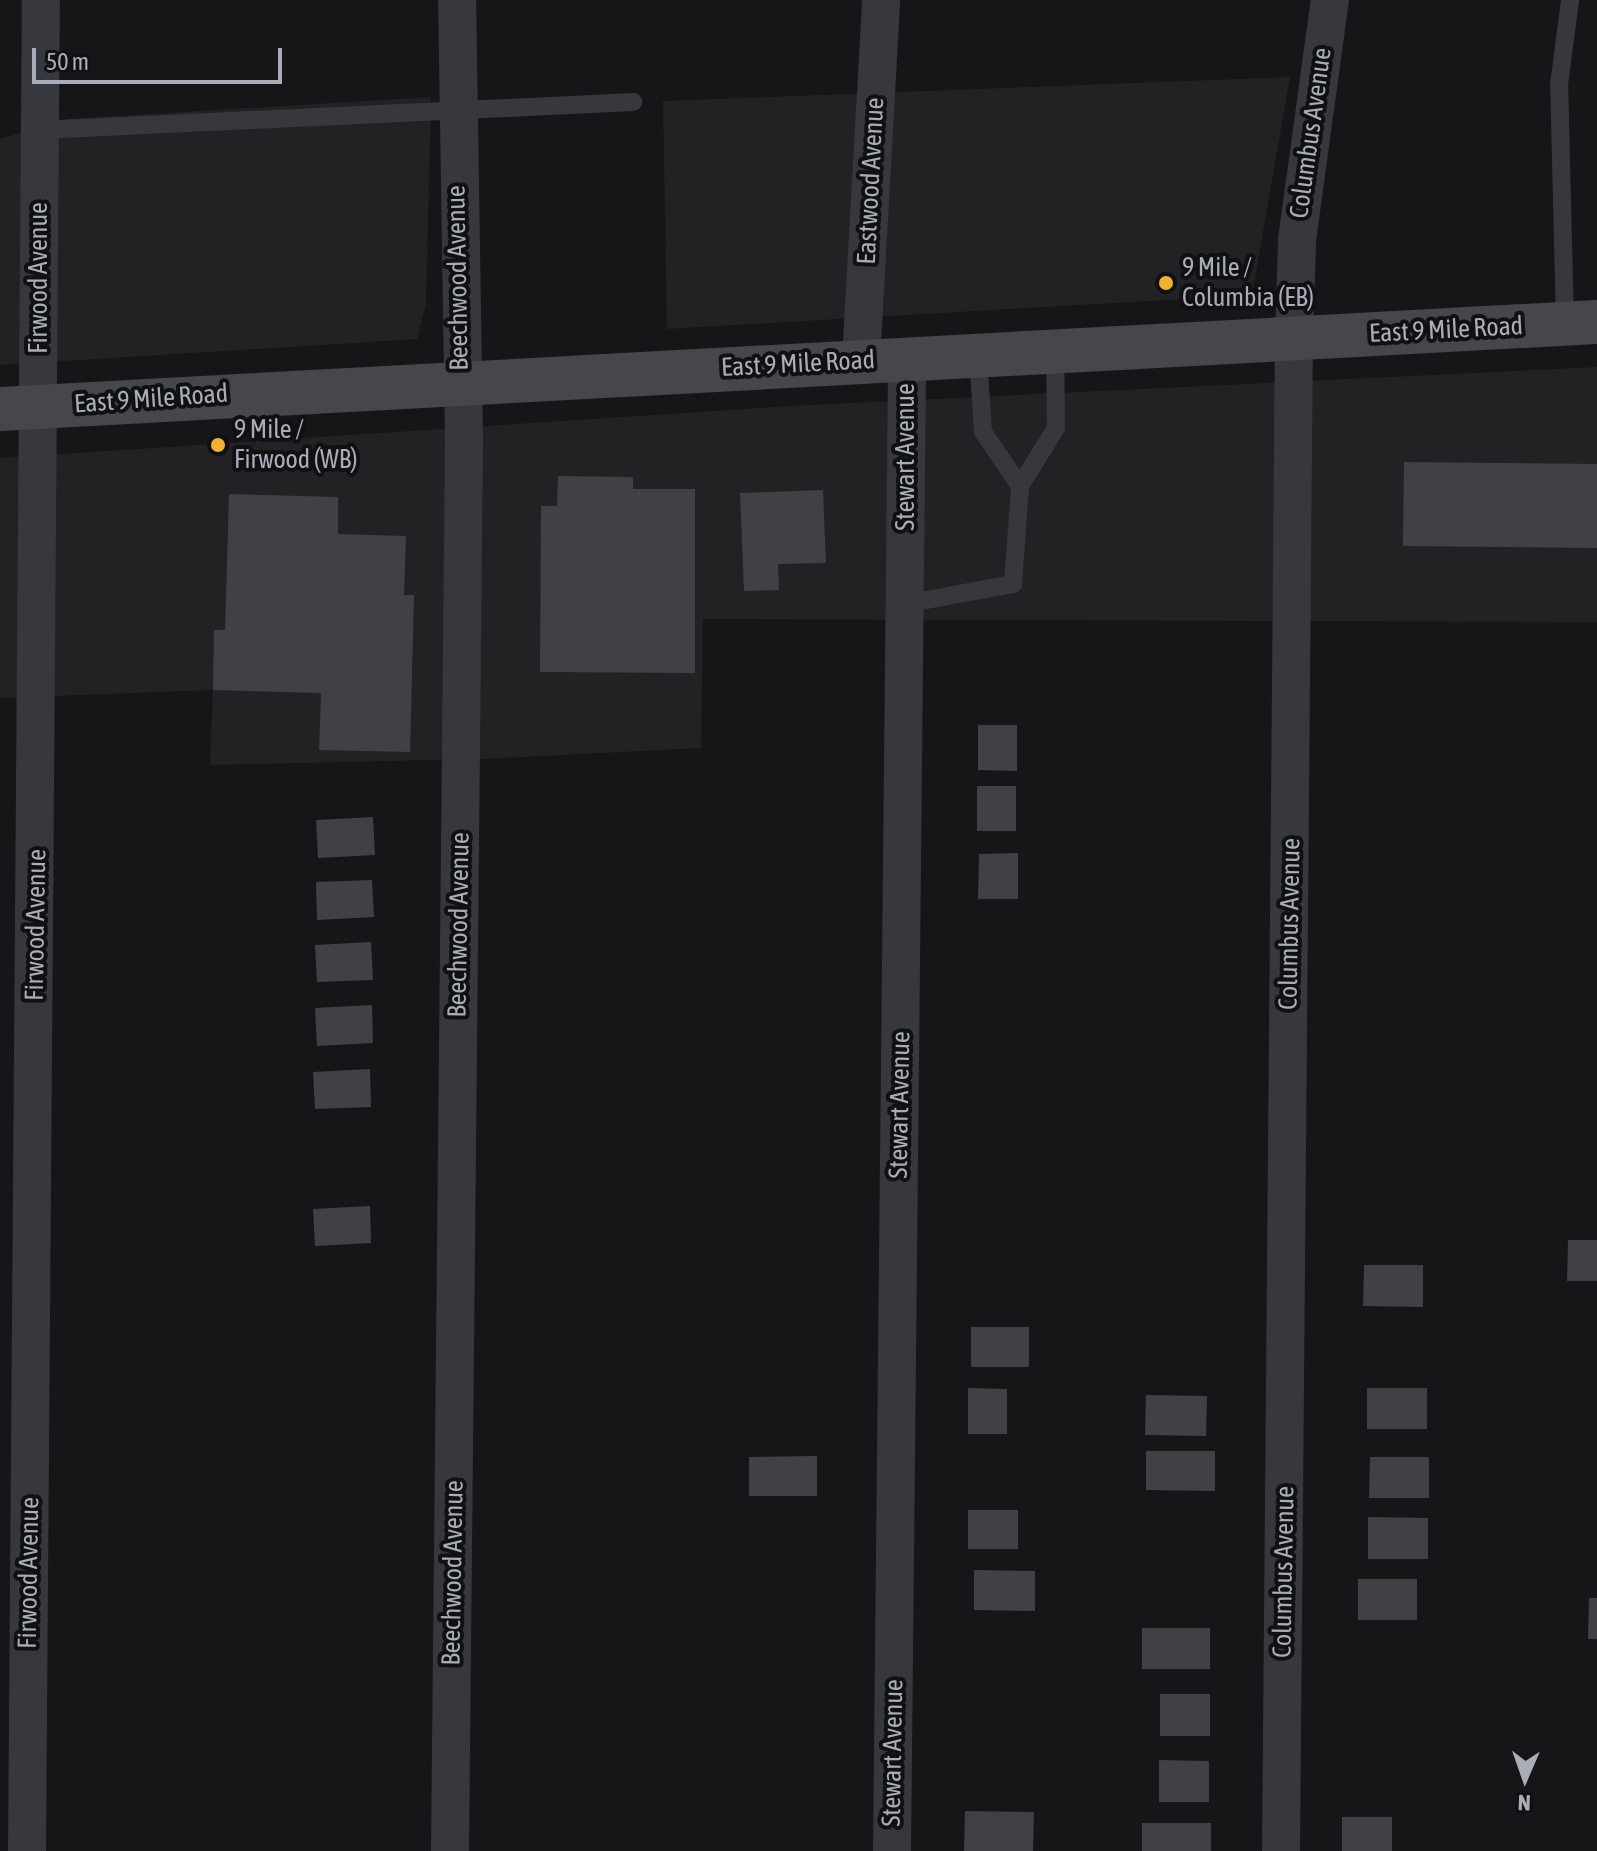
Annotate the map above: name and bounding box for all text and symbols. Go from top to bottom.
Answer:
scale bar [36,32,286,82]
street label: Columbus Avenue [1284,46,1338,220]
text: 50 m [46,48,89,75]
street label: Eastwood Avenue [851,97,891,265]
street label: Beechwood Avenue [441,185,475,371]
street label: Firwood Avenue [23,202,55,354]
place label: 9 Mile / Columbia (EB) [1182,252,1314,314]
marker: 9 Mile / Columbia (EB) [1157,274,1175,292]
street label: East 9 Mile Road [1368,310,1524,350]
street label: East 9 Mile Road [720,344,876,384]
street label: East 9 Mile Road [73,378,229,420]
street label: Stewart Avenue [890,383,922,531]
place label: 9 Mile / Firwood (WB) [234,414,357,476]
marker: 9 Mile / Firwood (WB) [209,436,227,454]
street label: Beechwood Avenue [442,832,476,1018]
street label: Columbus Avenue [1273,838,1307,1010]
street label: Firwood Avenue [19,849,53,1001]
street label: Stewart Avenue [883,1031,917,1179]
street label: Beechwood Avenue [436,1480,470,1666]
street label: Columbus Avenue [1267,1486,1301,1658]
street label: Firwood Avenue [12,1497,46,1649]
street label: Stewart Avenue [876,1679,910,1827]
north arrow [1485,1739,1565,1819]
text: N [1517,1790,1531,1816]

